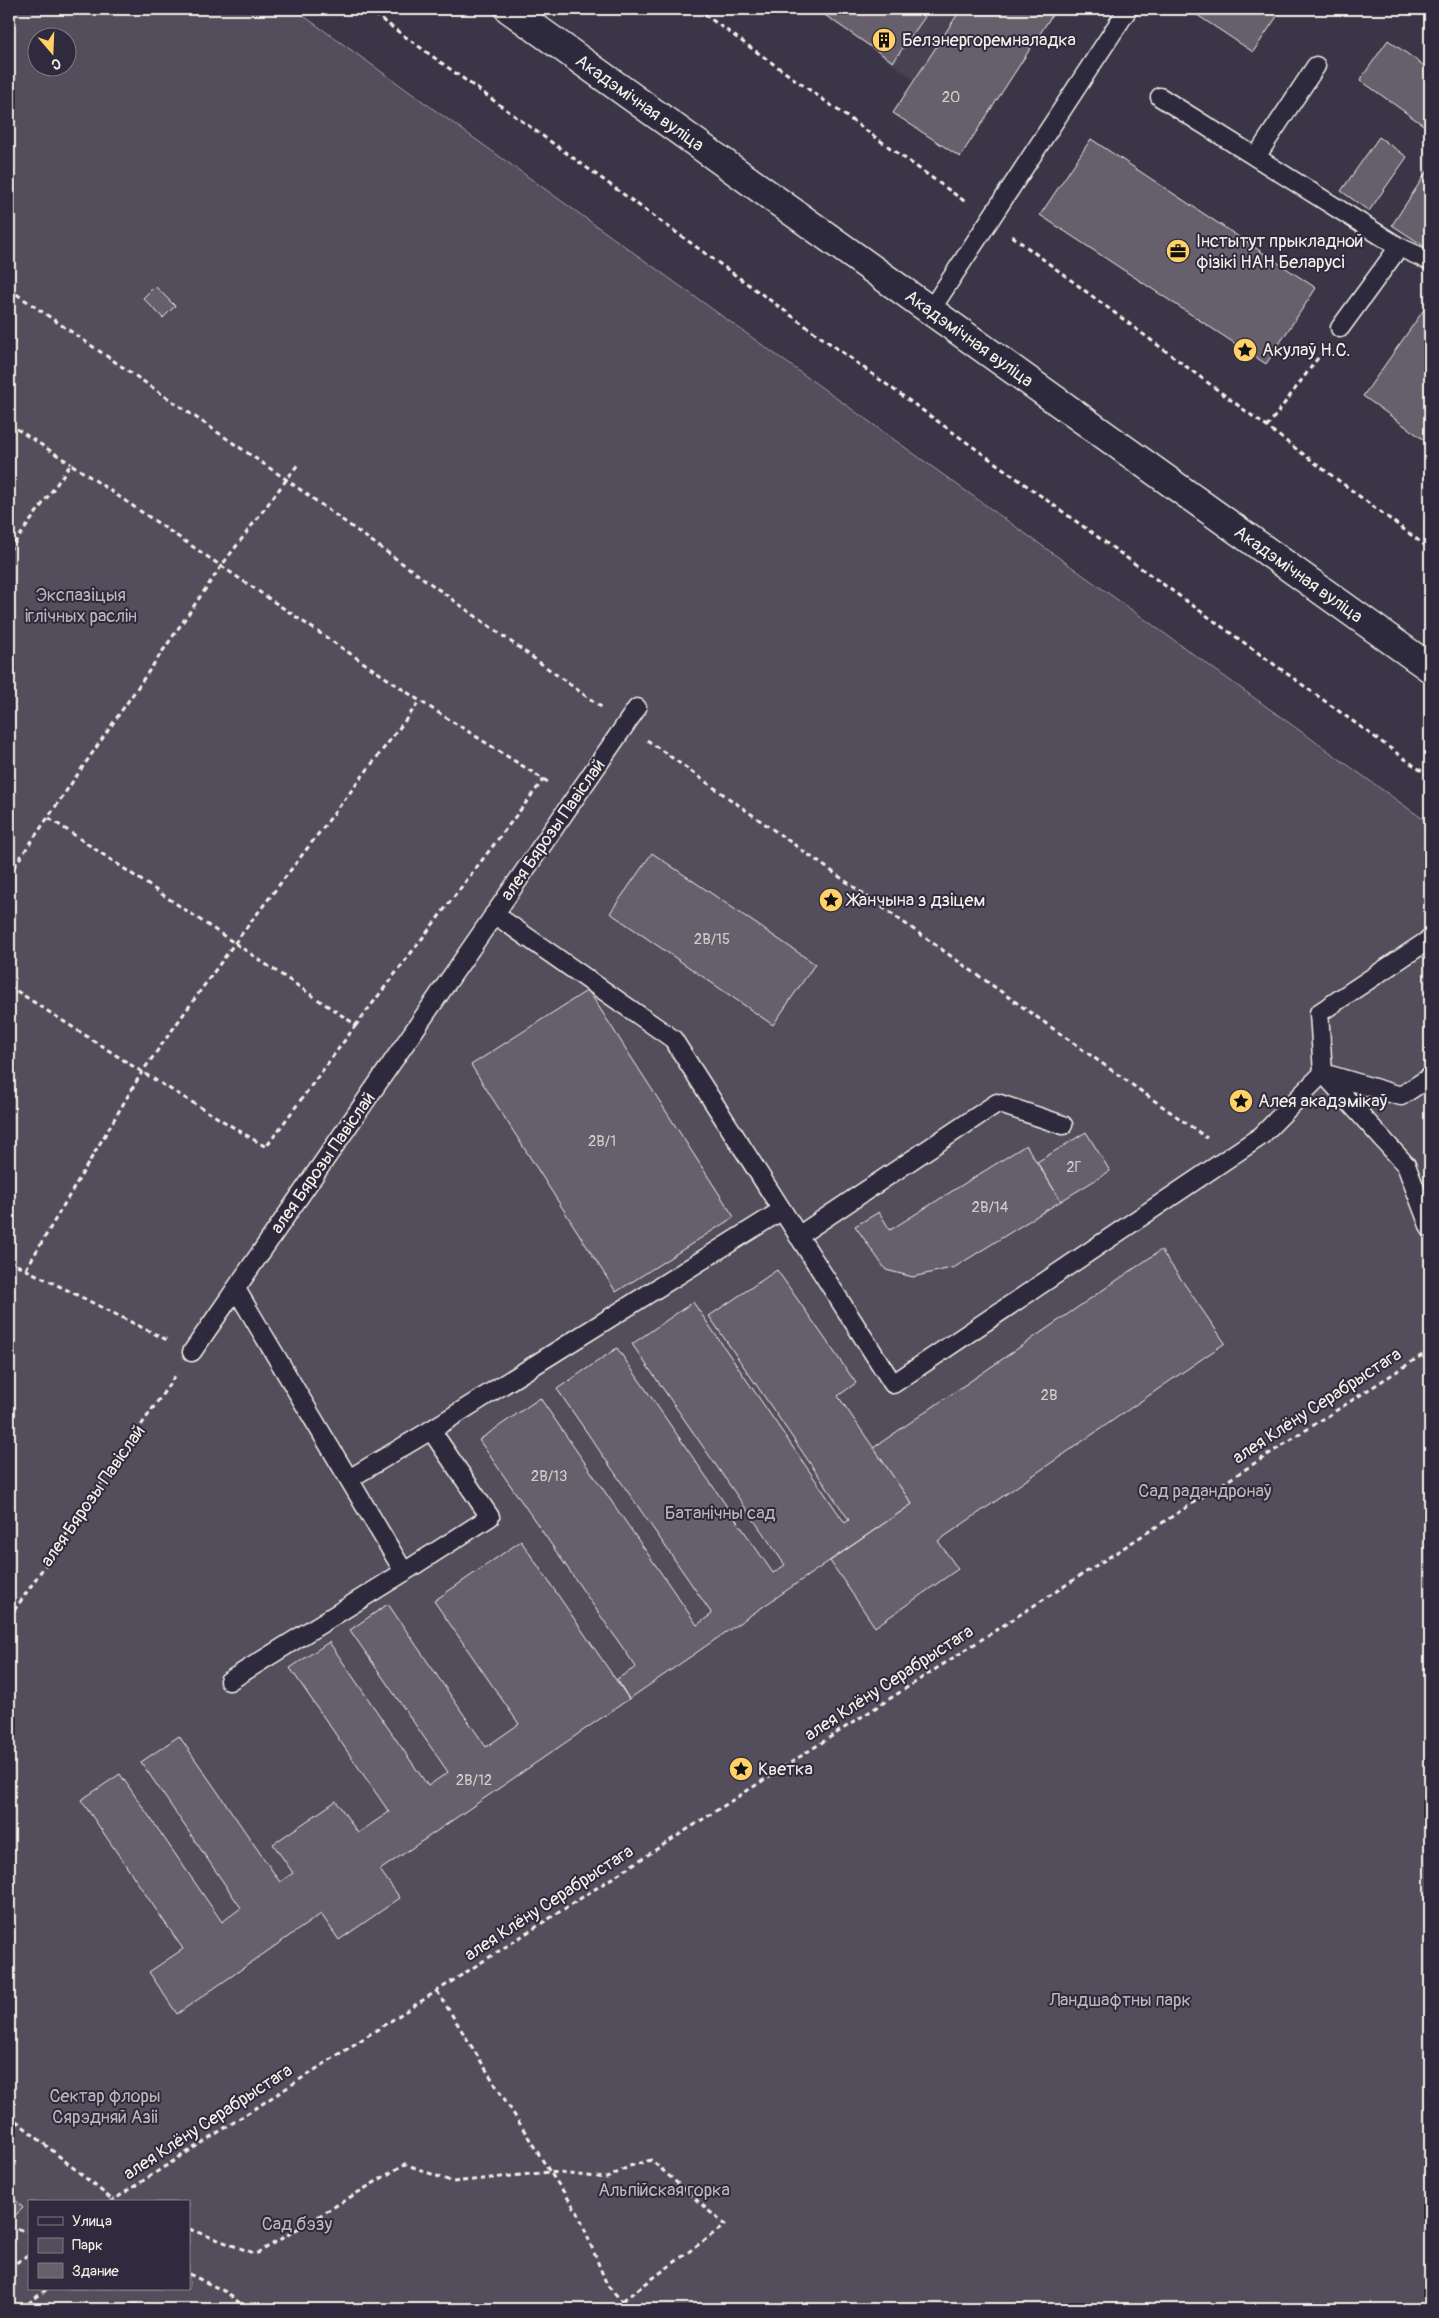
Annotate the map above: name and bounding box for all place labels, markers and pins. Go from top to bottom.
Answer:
building icon: Белэнергоремналадка [871,27,897,53]
place label: Белэнергоремналадка [902,29,1076,52]
place label: Інстытут прыкладной фізікі НАН Беларусі [1196,230,1364,274]
office icon: Інстытут прыкладной фізікі НАН Беларусі [1165,238,1191,264]
place icon: Акулаў Н.С. [1232,337,1258,363]
place label: Акулаў Н.С. [1262,339,1351,362]
place icon: Жанчына з дзіцем [818,887,844,913]
place label: Жанчына з дзіцем [845,889,985,912]
place icon: Алея акадэмікаў [1228,1088,1254,1114]
place label: Алея акадэмікаў [1258,1090,1388,1113]
place icon: Кветка [728,1756,754,1782]
place label: Кветка [758,1758,813,1781]

